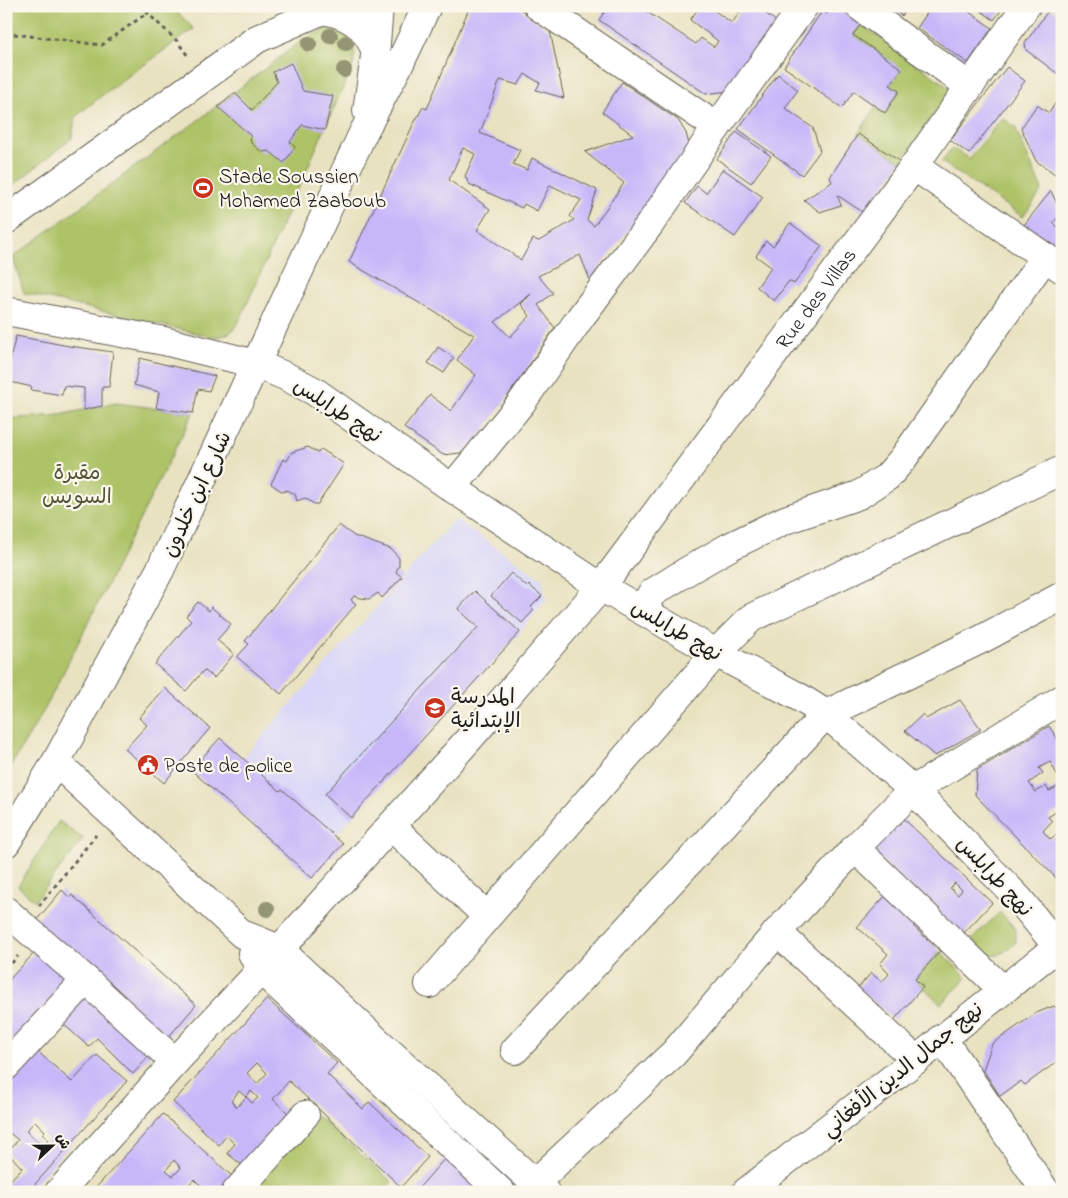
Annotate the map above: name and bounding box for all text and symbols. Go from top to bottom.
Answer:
place label: Stade Soussien Mohamed Zaaboub [219,163,386,217]
sports icon: Stade Soussien Mohamed Zaaboub [191,176,215,200]
street label: Rue des Villas [770,243,865,356]
street label: نهج طرابلس [286,372,387,452]
street label: شارع ابن خلدون [156,427,240,563]
park label: مقبرة السويس [42,459,112,513]
street label: نهج طرابلس [625,594,727,670]
place label: المدرسة الإبتدائية [451,683,521,737]
school or university icon: المدرسة الإبتدائية [423,696,447,720]
place label: Poste de police [164,752,293,782]
public building icon: Poste de police [136,753,160,777]
street label: نهج طرابلس [948,830,1039,924]
street label: نهج جمال الدين الأفغاني [815,995,992,1147]
north arrow [28,1120,78,1170]
text: ش [50,1131,75,1153]

